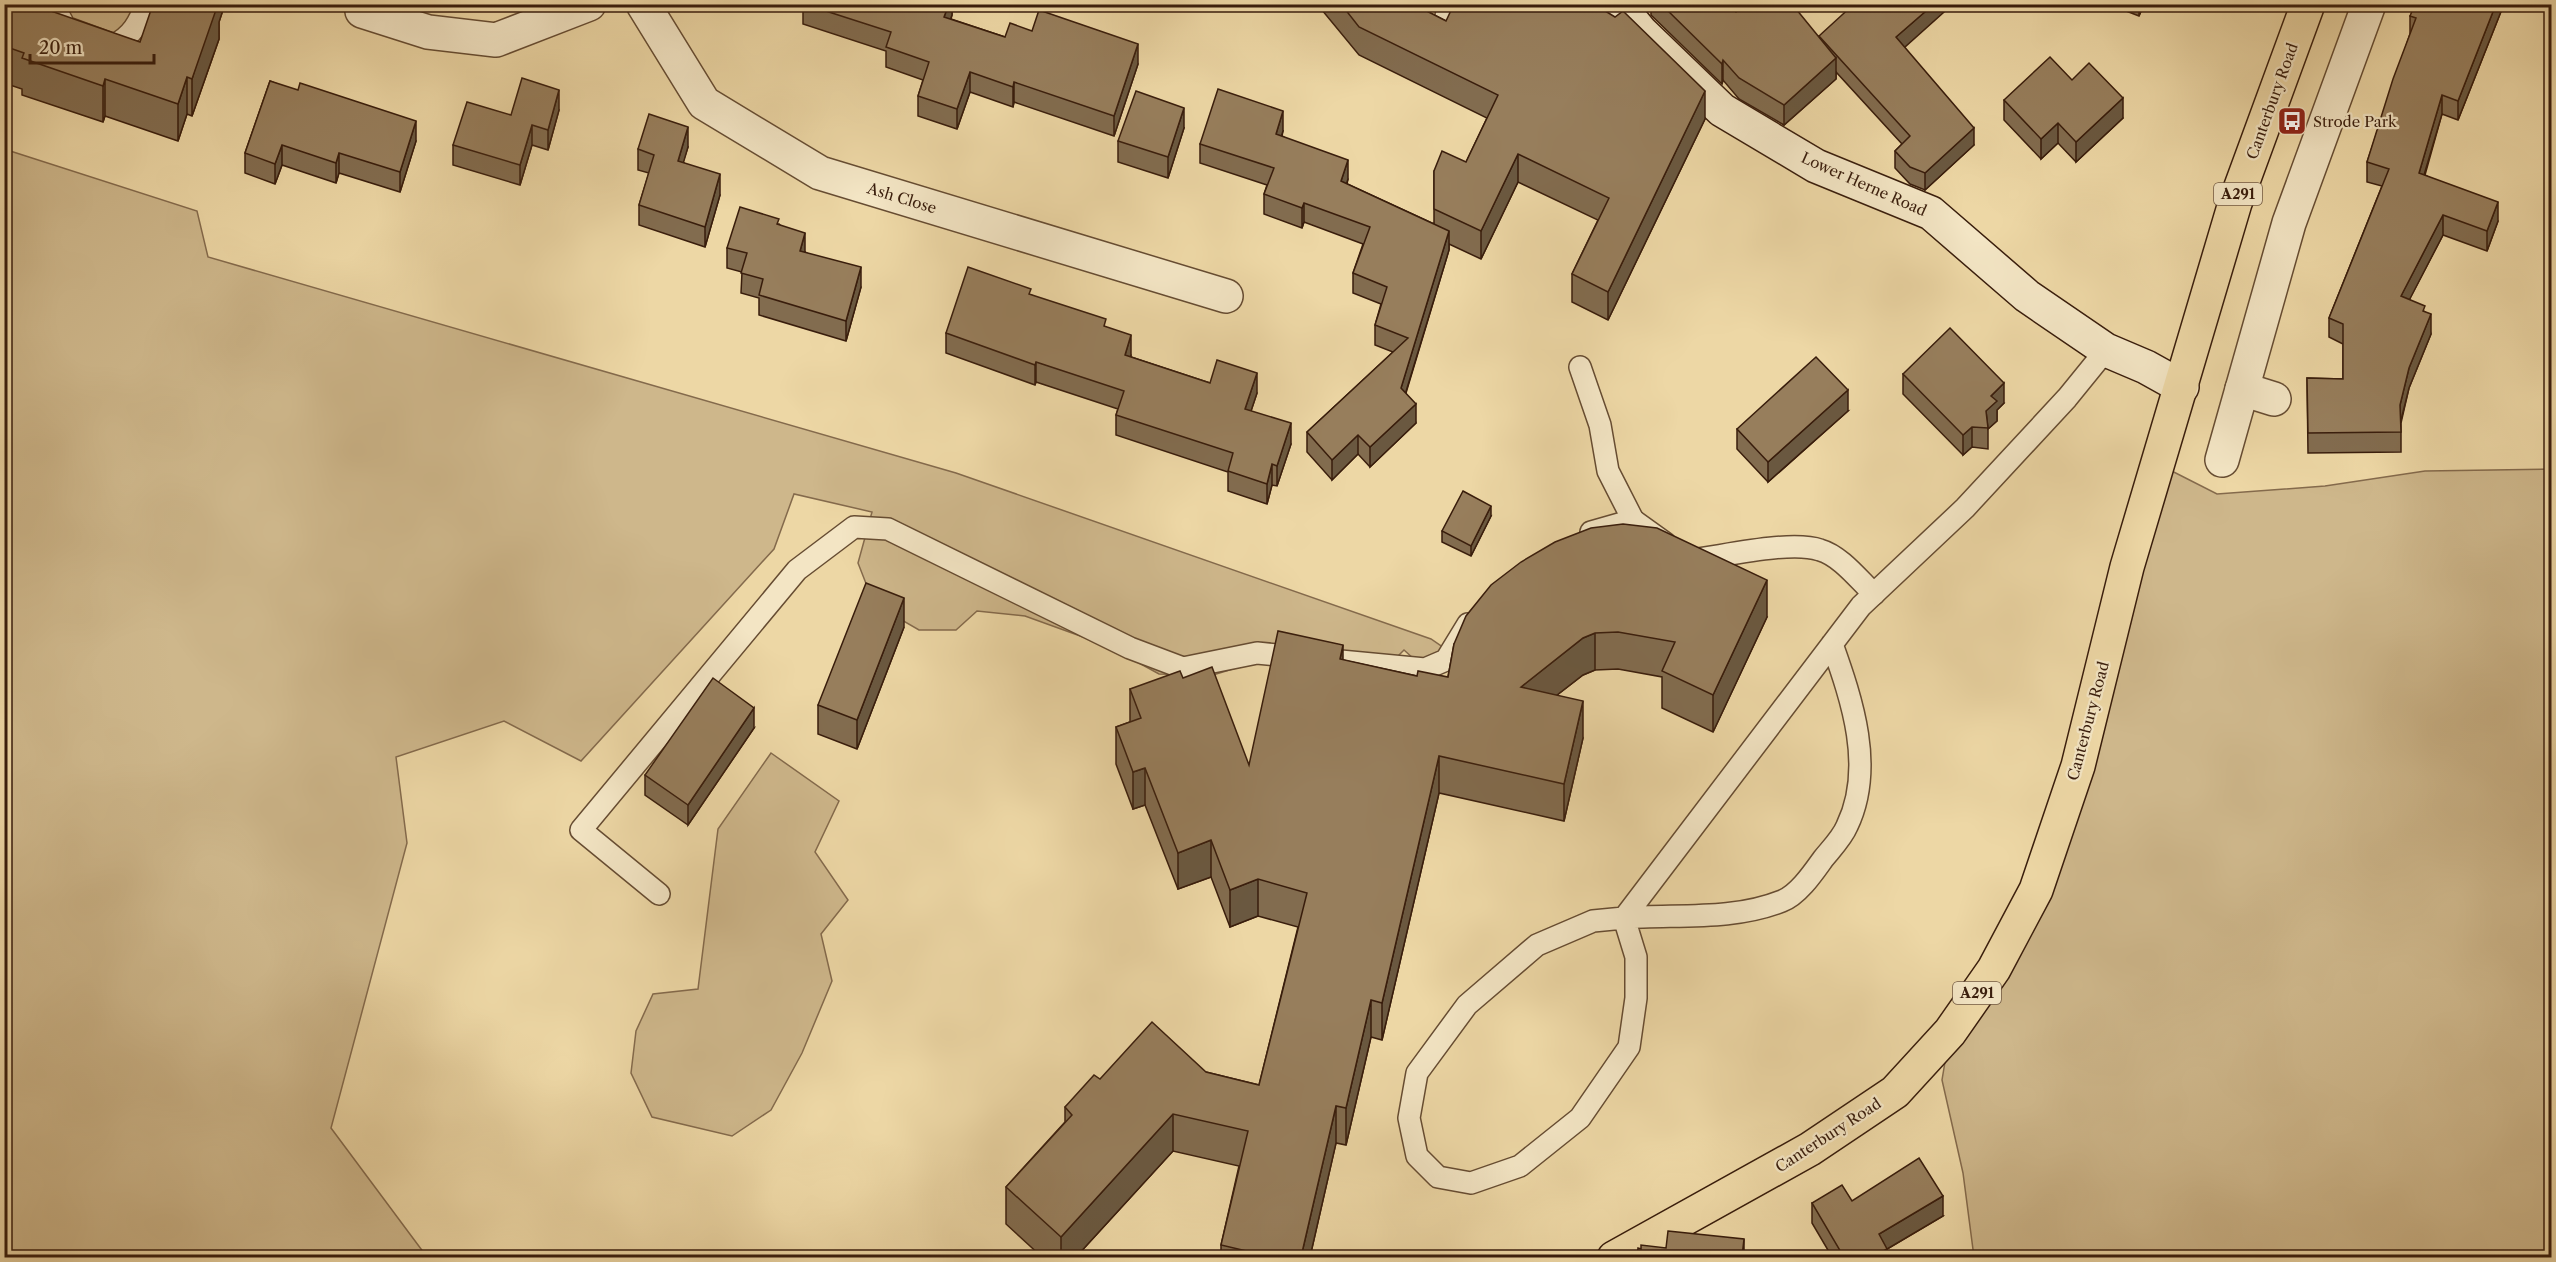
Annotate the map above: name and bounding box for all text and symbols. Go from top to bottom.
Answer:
scale bar [30,27,154,65]
text: 20 m [39,37,83,59]
street label: Canterbury Road [2242,40,2302,162]
bus stop icon: Strode Park [2276,105,2308,137]
place label: Strode Park [2313,112,2398,131]
street label: Lower Herne Road [1798,148,1930,220]
street label: Ash Close [864,178,939,217]
road number: A291 [2214,183,2262,205]
street label: Canterbury Road [2063,659,2113,783]
road number: A291 [1953,982,2001,1004]
street label: Canterbury Road [1771,1094,1885,1176]

